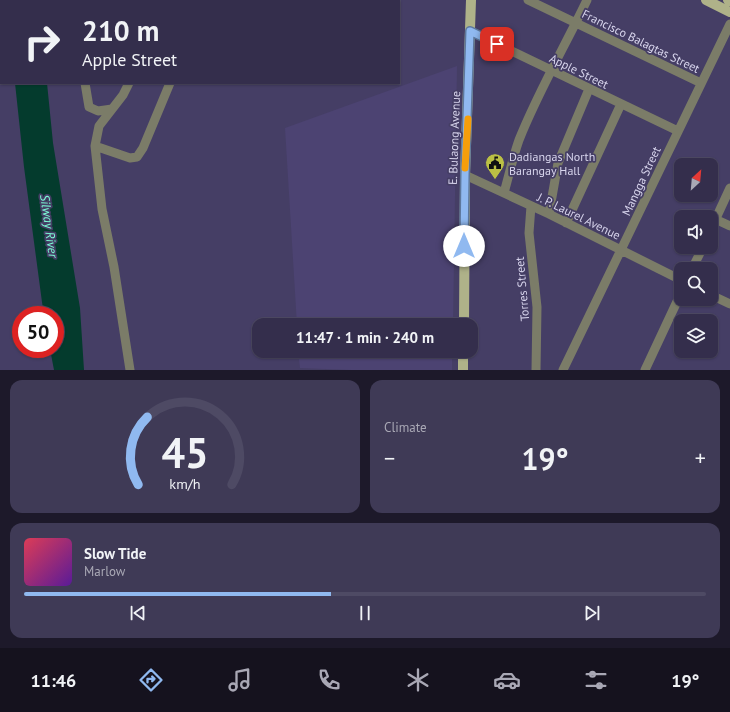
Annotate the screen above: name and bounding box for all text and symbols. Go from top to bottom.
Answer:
street label: Francisco Balagtas Street [580,6,702,76]
text: 210 m [82,12,159,49]
icon: right [16,16,68,68]
pin [480,27,514,61]
icon: arrive [486,33,508,55]
text: Apple Street [82,48,177,71]
street label: Apple Street [547,50,611,92]
street label: E. Bulaong Avenue [445,91,463,185]
street label: Mangga Street [618,144,664,218]
place label: Dadiangas North Barangay Hall [509,149,595,178]
public building icon: Dadiangas North Barangay Hall [484,152,506,180]
north arrow [674,158,718,202]
map controls [674,158,718,358]
street label: J. P. Laurel Avenue [534,189,623,243]
water label: Silway River [36,193,62,260]
button: sound [674,210,718,254]
position arrow [443,225,485,267]
street label: Torres Street [512,256,532,322]
button: search [674,262,718,306]
speed limit sign: 50 [12,306,64,358]
button: layers [674,314,718,358]
text: 11:47 · 1 min · 240 m [296,328,434,347]
text: Climate [384,419,427,436]
text: 45 [161,425,209,478]
text: 19° [521,439,569,478]
text: − [384,444,395,472]
text: + [695,444,706,472]
text: km/h [169,473,201,492]
text: Slow Tide [84,544,146,563]
text: Marlow [84,563,125,580]
icon: previous [127,602,149,624]
icon: pause [354,602,376,624]
icon: next [581,602,603,624]
icon: directions [137,666,165,694]
icon: music [226,666,254,694]
icon: phone [315,666,343,694]
icon: climate [404,666,432,694]
icon: car [493,666,521,694]
icon: filters [582,666,610,694]
text: 11:46 [31,669,76,692]
text: 19° [671,669,699,692]

